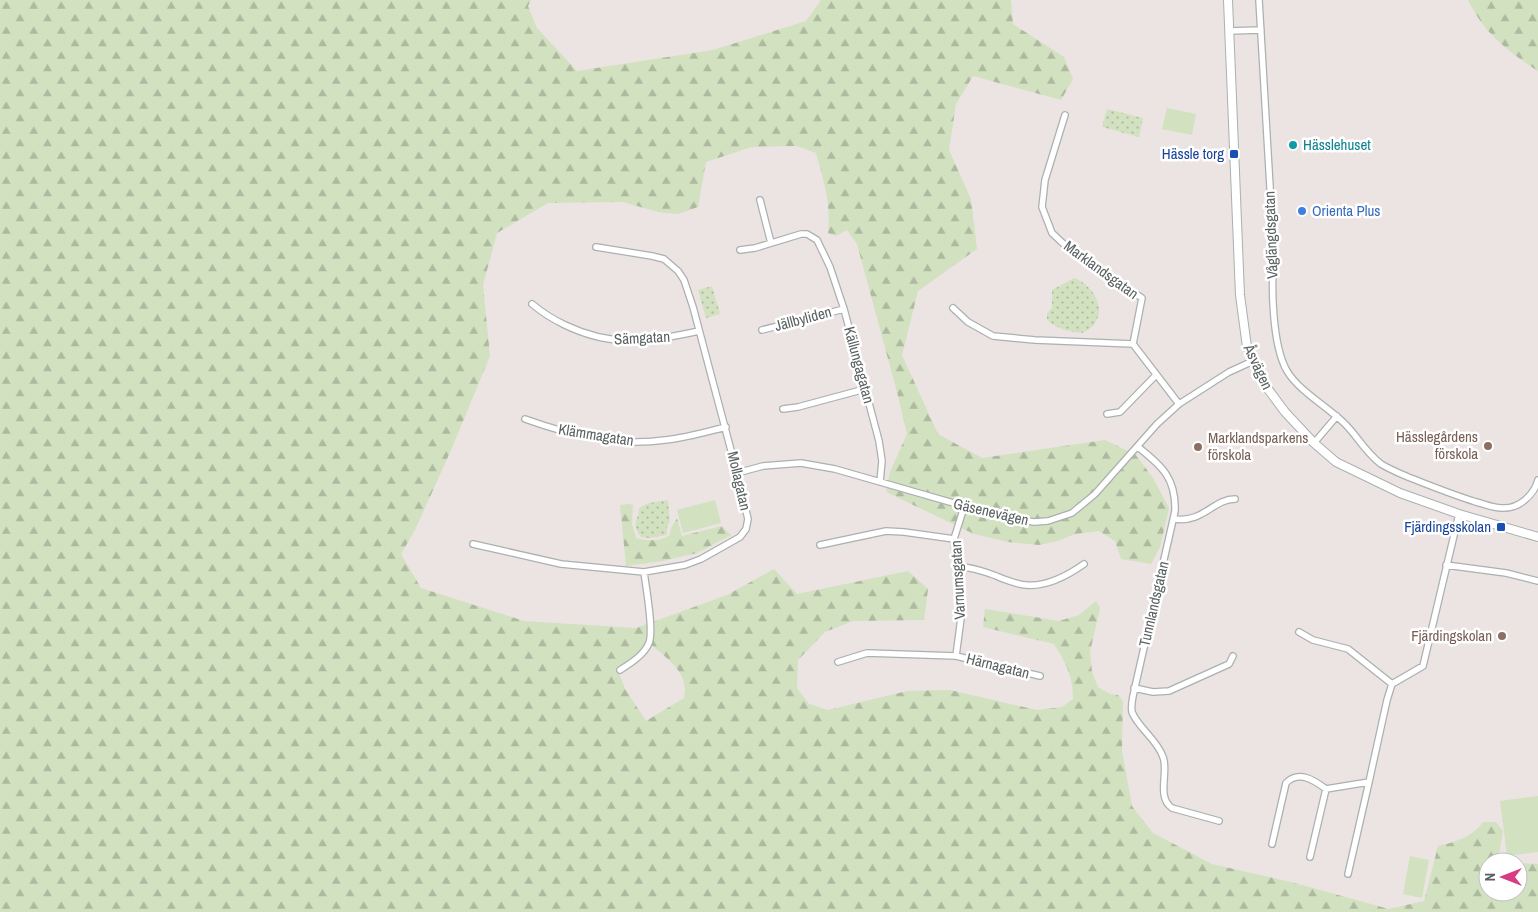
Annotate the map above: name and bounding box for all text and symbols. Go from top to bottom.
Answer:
place label: Hässlehuset [1303,134,1371,155]
marker: Hässlehuset [1287,139,1299,151]
place label: Hässle torg [1162,143,1224,164]
marker: Hässle torg [1228,148,1240,160]
street label: Våglängdsgatan [1258,191,1283,279]
place label: Orienta Plus [1312,200,1380,221]
marker: Orienta Plus [1296,205,1308,217]
street label: Marklandsgatan [1060,235,1143,304]
street label: Jällbyliden [772,301,834,336]
street label: Källungagatan [839,324,880,406]
street label: Sämgatan [613,326,671,349]
street label: Åsvägen [1238,340,1278,393]
street label: Klämmagatan [557,418,635,451]
place label: Hässlegårdens förskola [1396,426,1478,464]
place label: Marklandsparkens förskola [1208,427,1309,465]
marker: Hässlegårdens förskola [1482,440,1494,452]
marker: Marklandsparkens förskola [1192,441,1204,453]
street label: Mollagatan [722,449,756,513]
street label: Gäsenevägen [951,493,1031,530]
place label: Fjärdingsskolan [1404,516,1491,537]
marker: Fjärdingsskolan [1495,521,1507,533]
street label: Varnumsgatan [945,540,970,620]
street label: Tunnlandsgatan [1133,559,1174,649]
place label: Fjärdingskolan [1411,625,1492,646]
marker: Fjärdingskolan [1496,630,1508,642]
street label: Härnagatan [964,648,1032,683]
north arrow [1478,852,1528,902]
text: N [1481,873,1499,881]

